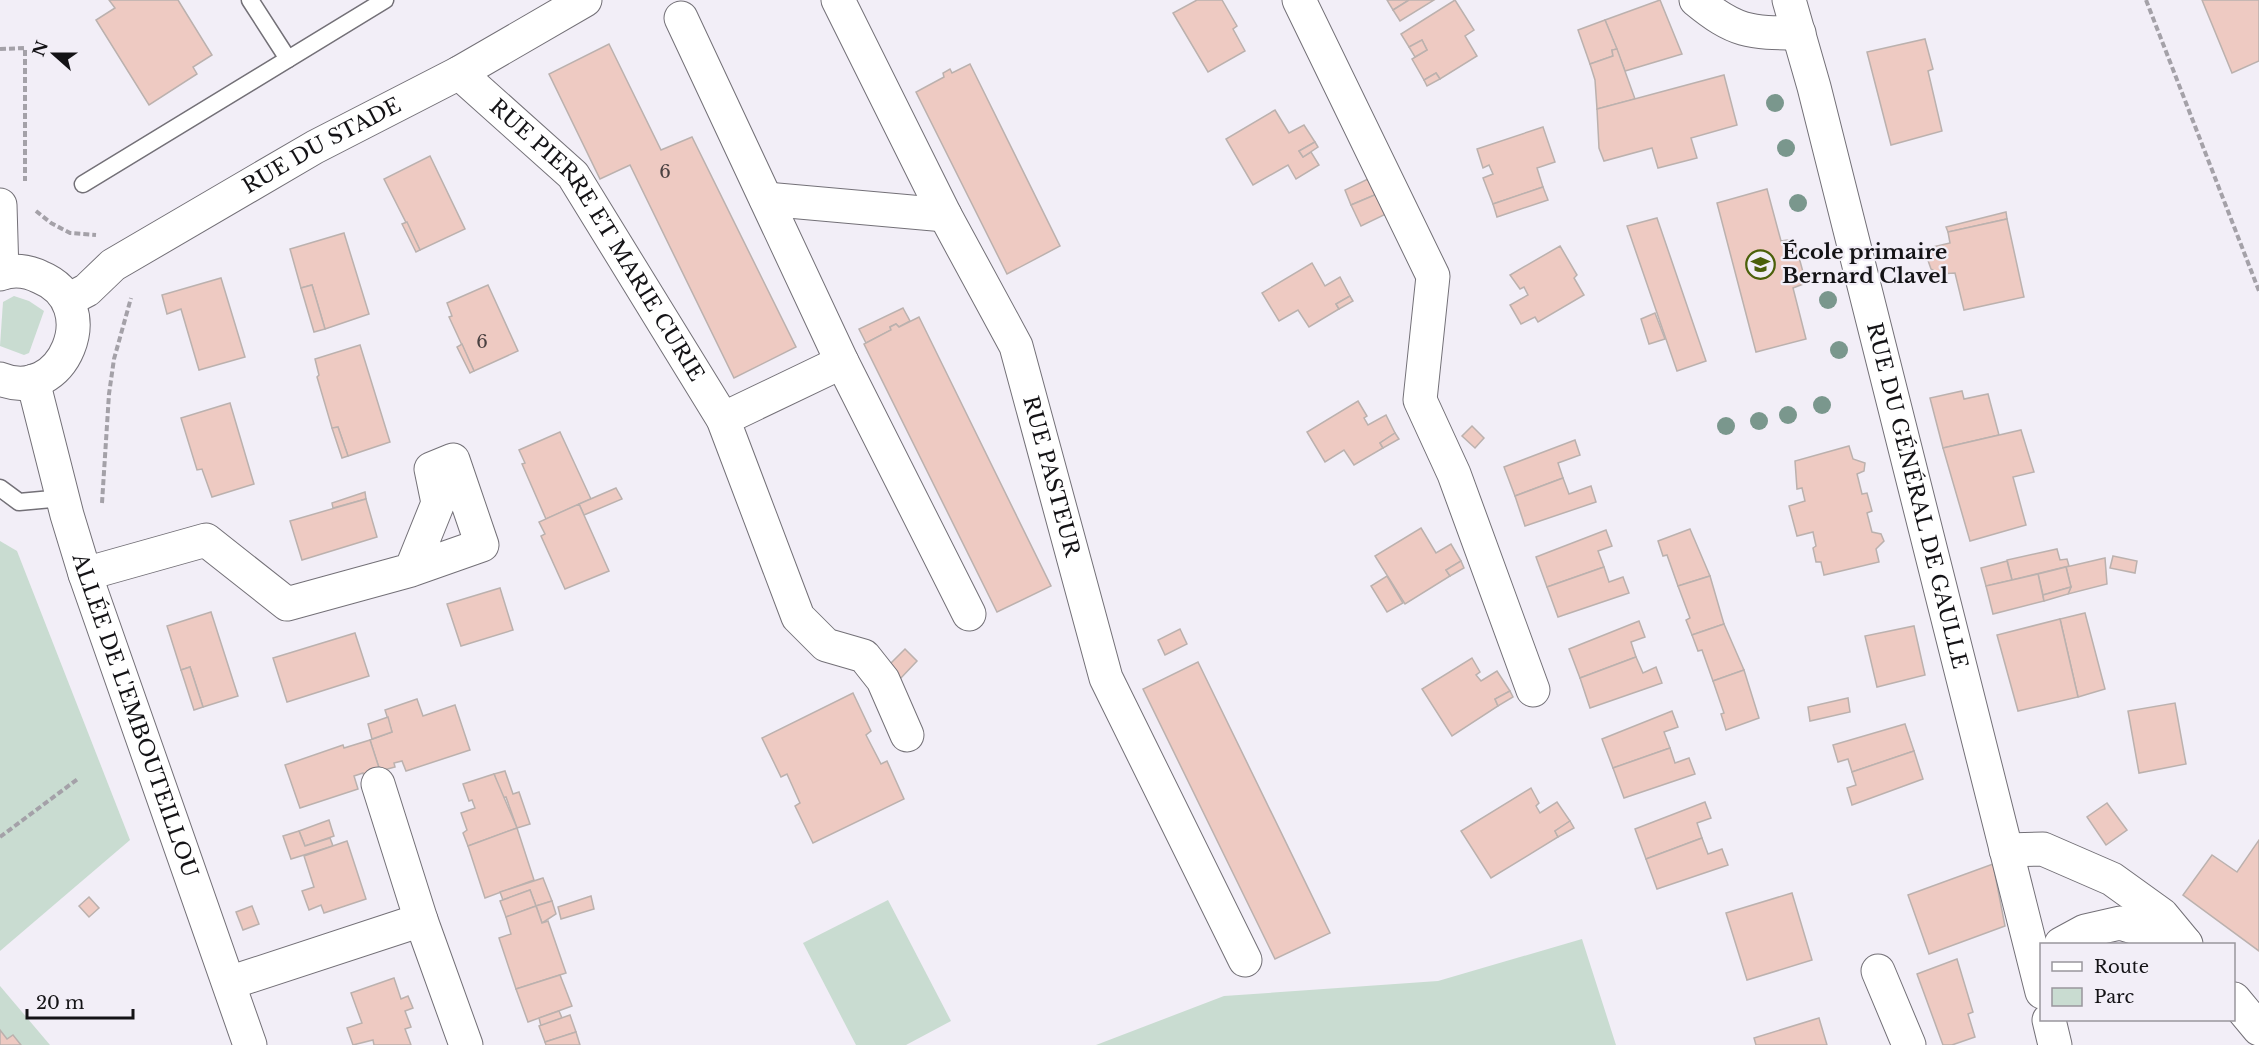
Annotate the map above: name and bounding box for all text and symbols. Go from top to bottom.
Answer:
north arrow [24,24,84,84]
text: N [28,38,52,59]
street label: RUE DU STADE [238,92,405,199]
street label: RUE PIERRE ET MARIE CURIE [484,94,710,386]
house number: 6 [659,161,671,183]
place label: École primaire Bernard Clavel [1782,239,1949,289]
school or university icon: École primaire Bernard Clavel [1745,248,1777,280]
street label: RUE DU GÉNÉRAL DE GAULLE [1861,320,1973,671]
house number: 6 [476,331,488,353]
street label: RUE PASTEUR [1017,393,1086,561]
street label: ALLÉE DE L'EMBOUTEILLOU [66,549,203,881]
legend [2040,943,2235,1021]
text: Route [2094,956,2149,978]
scale bar [27,982,134,1020]
text: Parc [2094,986,2135,1008]
text: 20 m [36,992,84,1014]

